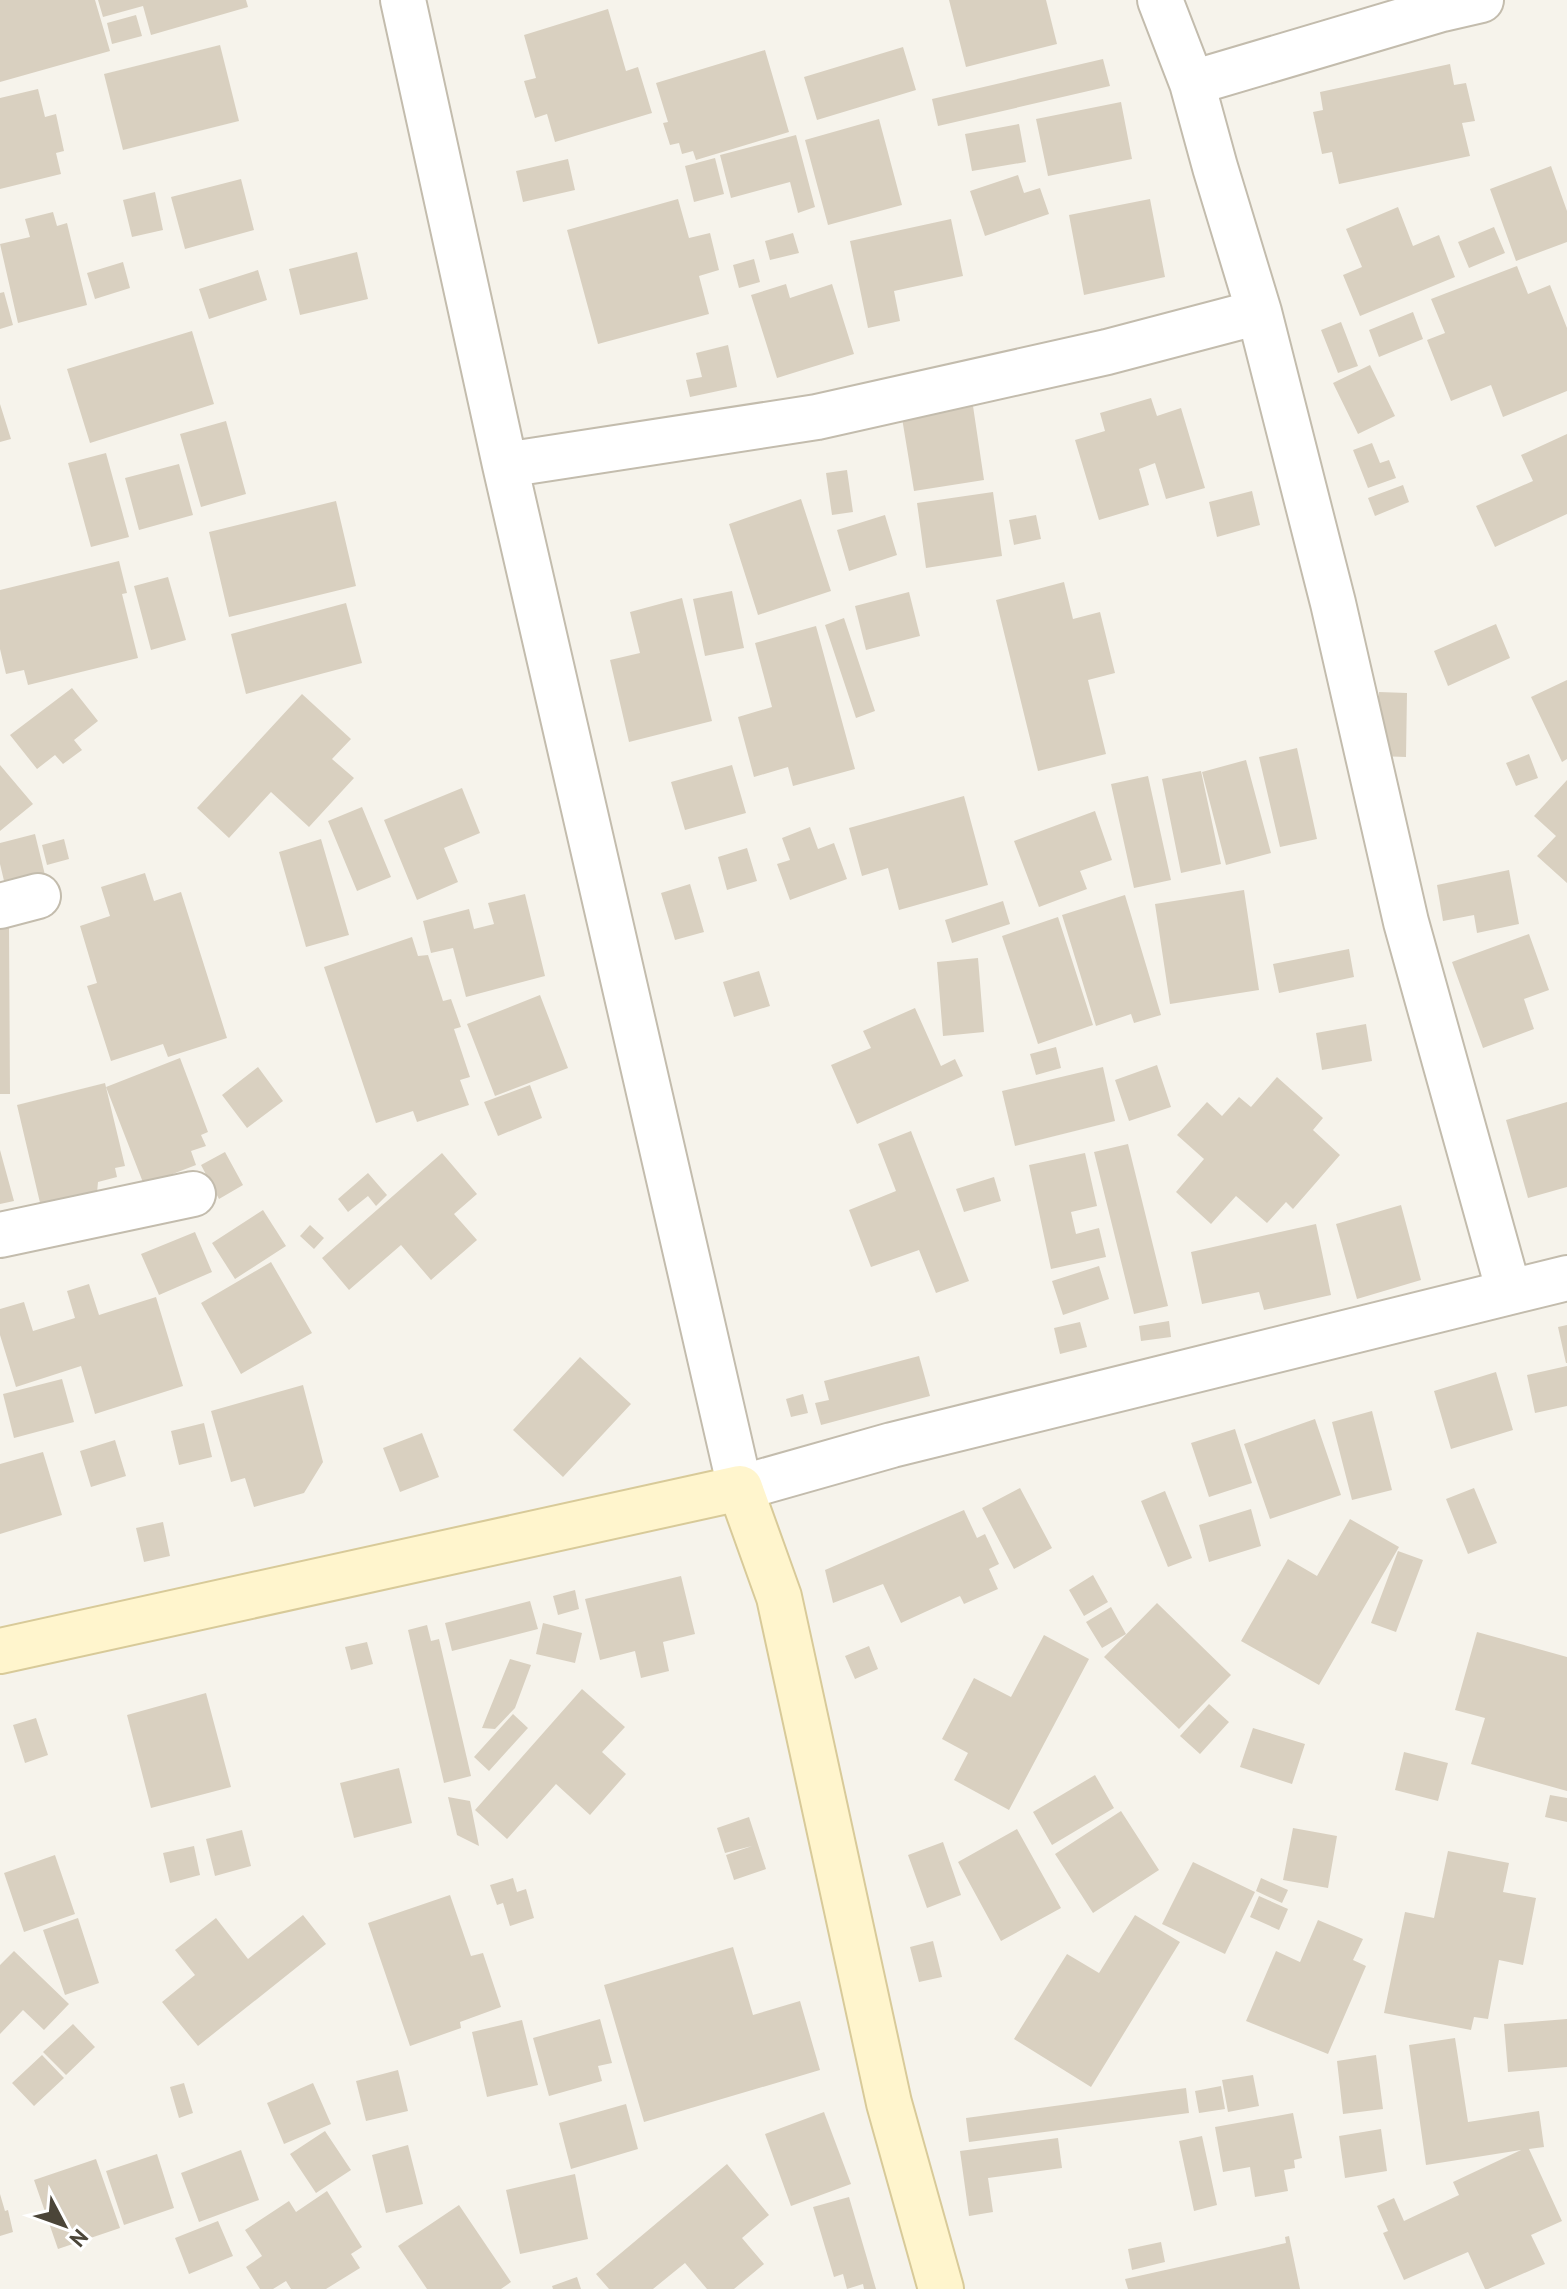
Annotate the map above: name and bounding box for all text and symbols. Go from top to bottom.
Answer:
north arrow [24,2185,104,2265]
text: N [64,2223,94,2253]

